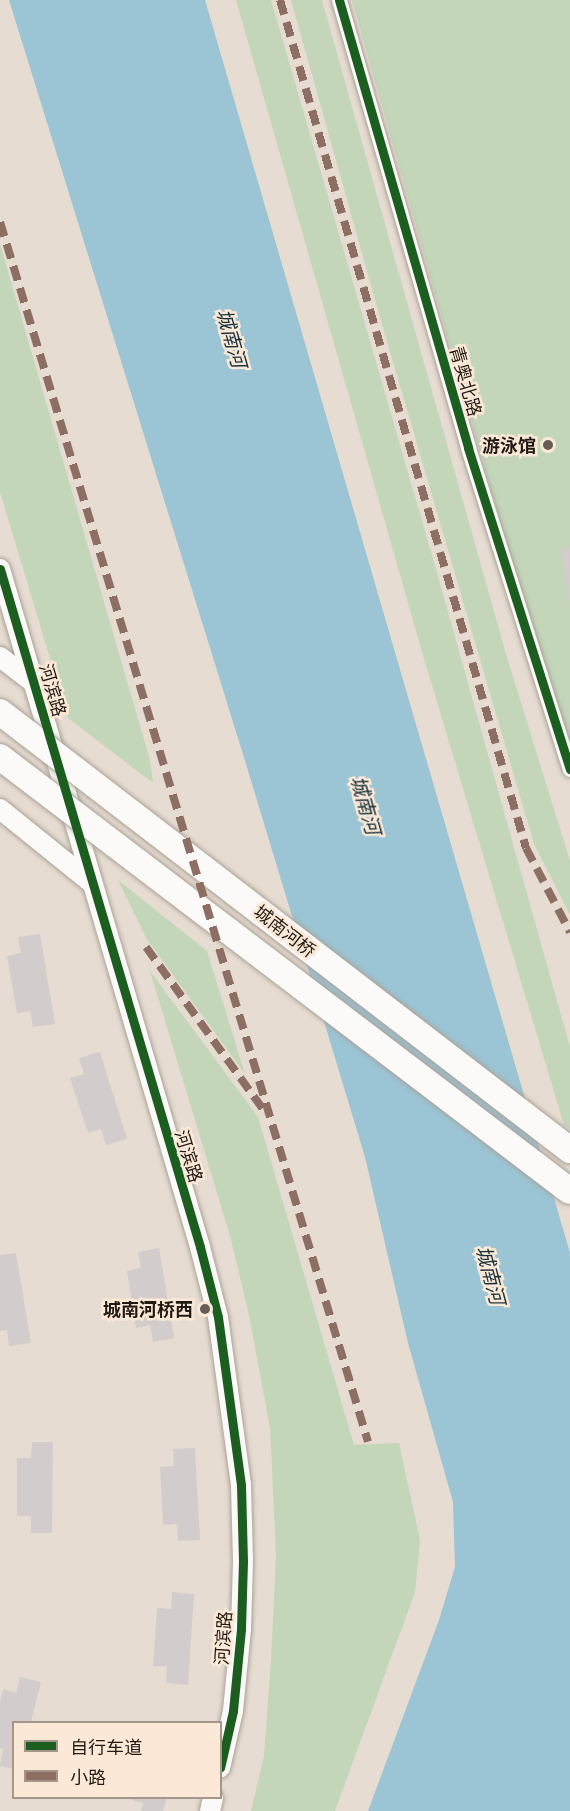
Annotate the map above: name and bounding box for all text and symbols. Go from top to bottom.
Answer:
water label: 城南河 [212,306,252,370]
street label: 青奥北路 [446,343,486,419]
place label: 游泳馆 [482,434,536,456]
marker: 游泳馆 [541,438,555,452]
street label: 河滨路 [35,661,71,719]
water label: 城南河 [346,773,386,837]
street label: 城南河桥 [250,900,320,962]
street label: 河滨路 [171,1127,207,1185]
water label: 城南河 [472,1243,510,1307]
place label: 城南河桥西 [103,1298,193,1320]
marker: 城南河桥西 [198,1302,212,1316]
street label: 河滨路 [210,1610,236,1666]
legend [12,1721,222,1799]
text: 自行车道 [70,1735,142,1759]
text: 小路 [70,1765,106,1789]

